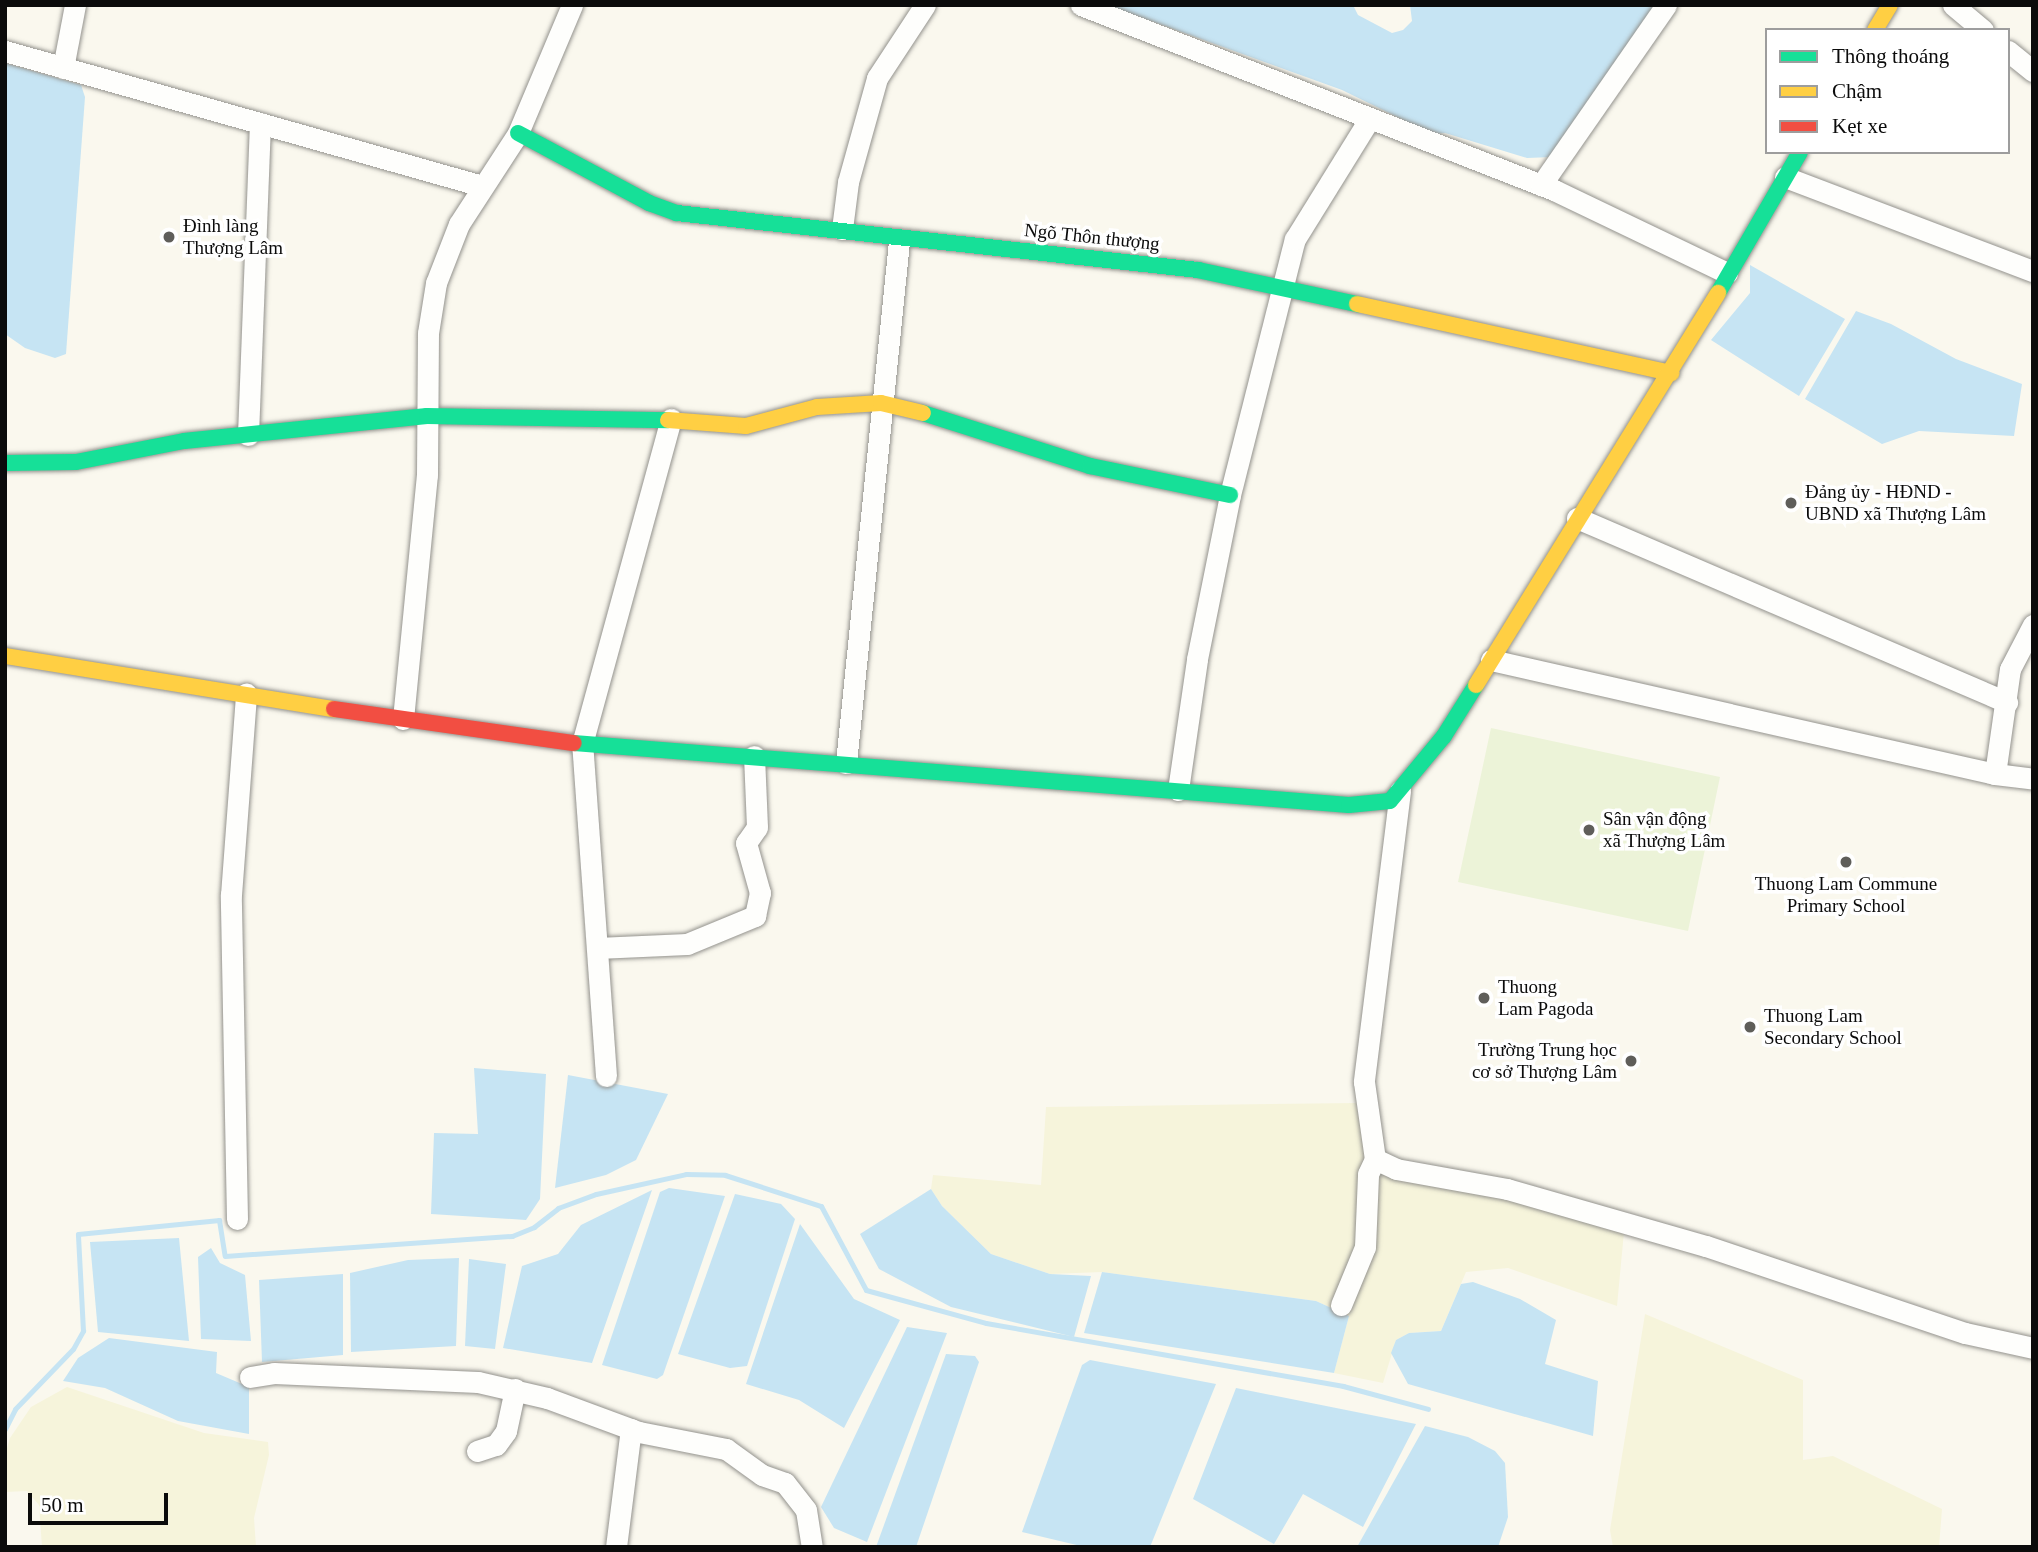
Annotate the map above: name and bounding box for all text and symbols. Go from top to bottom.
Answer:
legend [1765,28,2010,154]
text: Thông thoáng [1832,44,1949,68]
text: Chậm [1832,79,1882,103]
text: Kẹt xe [1832,114,1887,138]
place label: Đình làng Thượng Lâm [183,215,283,259]
street label: Ngõ Thôn thượng [1023,219,1161,255]
marker: Đình làng Thượng Lâm [161,229,177,245]
place label: Đảng ủy - HĐND - UBND xã Thượng Lâm [1805,481,1986,525]
marker: Đảng ủy - HĐND - UBND xã Thượng Lâm [1783,495,1799,511]
place label: Sân vận động xã Thượng Lâm [1603,808,1726,852]
marker: Sân vận động xã Thượng Lâm [1581,822,1597,838]
marker: Thuong Lam Commune Primary School [1838,854,1854,870]
place label: Thuong Lam Commune Primary School [1755,873,1937,917]
place label: Thuong Lam Pagoda [1498,976,1594,1020]
marker: Thuong Lam Pagoda [1476,990,1492,1006]
place label: Thuong Lam Secondary School [1764,1005,1902,1049]
marker: Thuong Lam Secondary School [1742,1019,1758,1035]
place label: Trường Trung học cơ sở Thượng Lâm [1472,1039,1617,1083]
marker: Trường Trung học cơ sở Thượng Lâm [1623,1053,1639,1069]
scale bar [32,1478,172,1522]
text: 50 m [41,1493,84,1517]

